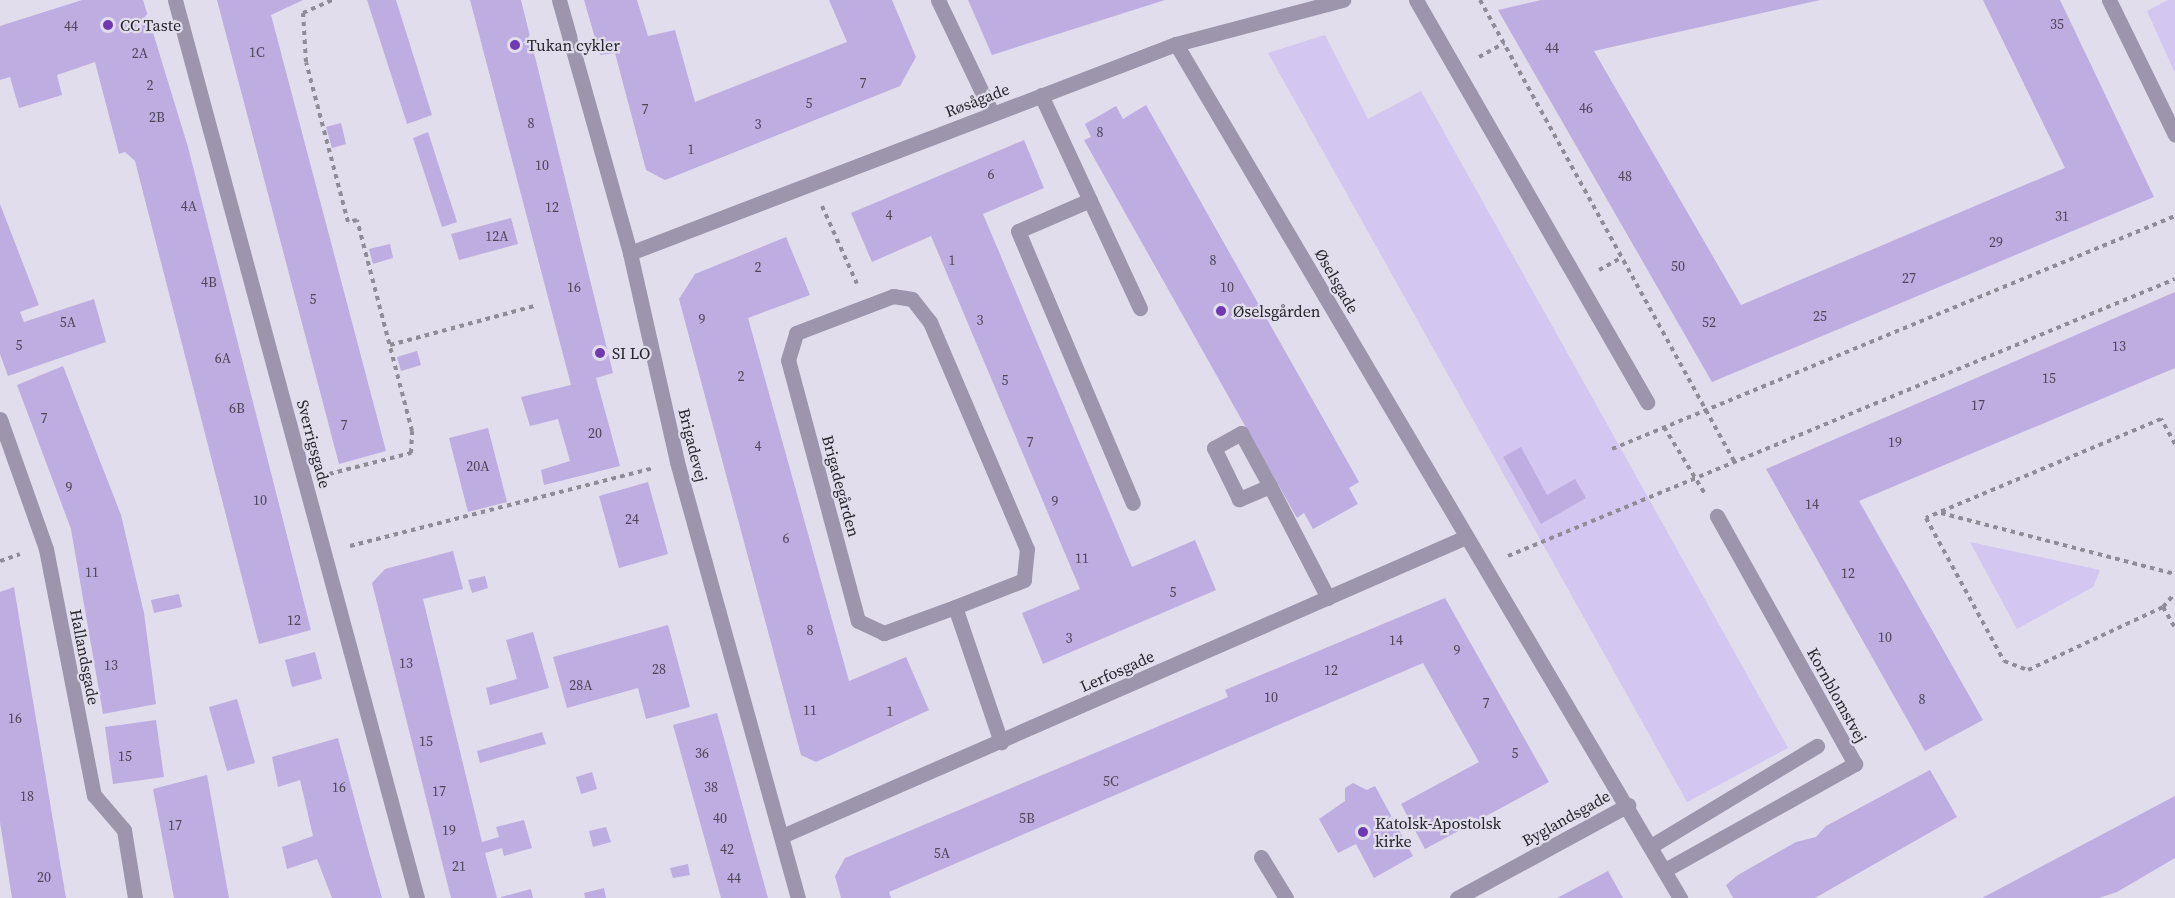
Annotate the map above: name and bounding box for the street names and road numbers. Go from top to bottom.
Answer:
street label: Røsågade [942,79,1012,121]
street label: Øselsgade [1311,245,1363,317]
street label: Sverrigsgade [293,398,335,490]
street label: Brigadevej [675,406,711,484]
street label: Brigadegården [818,433,864,539]
street label: Hallandsgade [66,608,104,706]
street label: Kornblomstvej [1803,644,1871,746]
street label: Lerfosgade [1077,646,1157,696]
street label: Byglandsgade [1519,786,1613,850]

